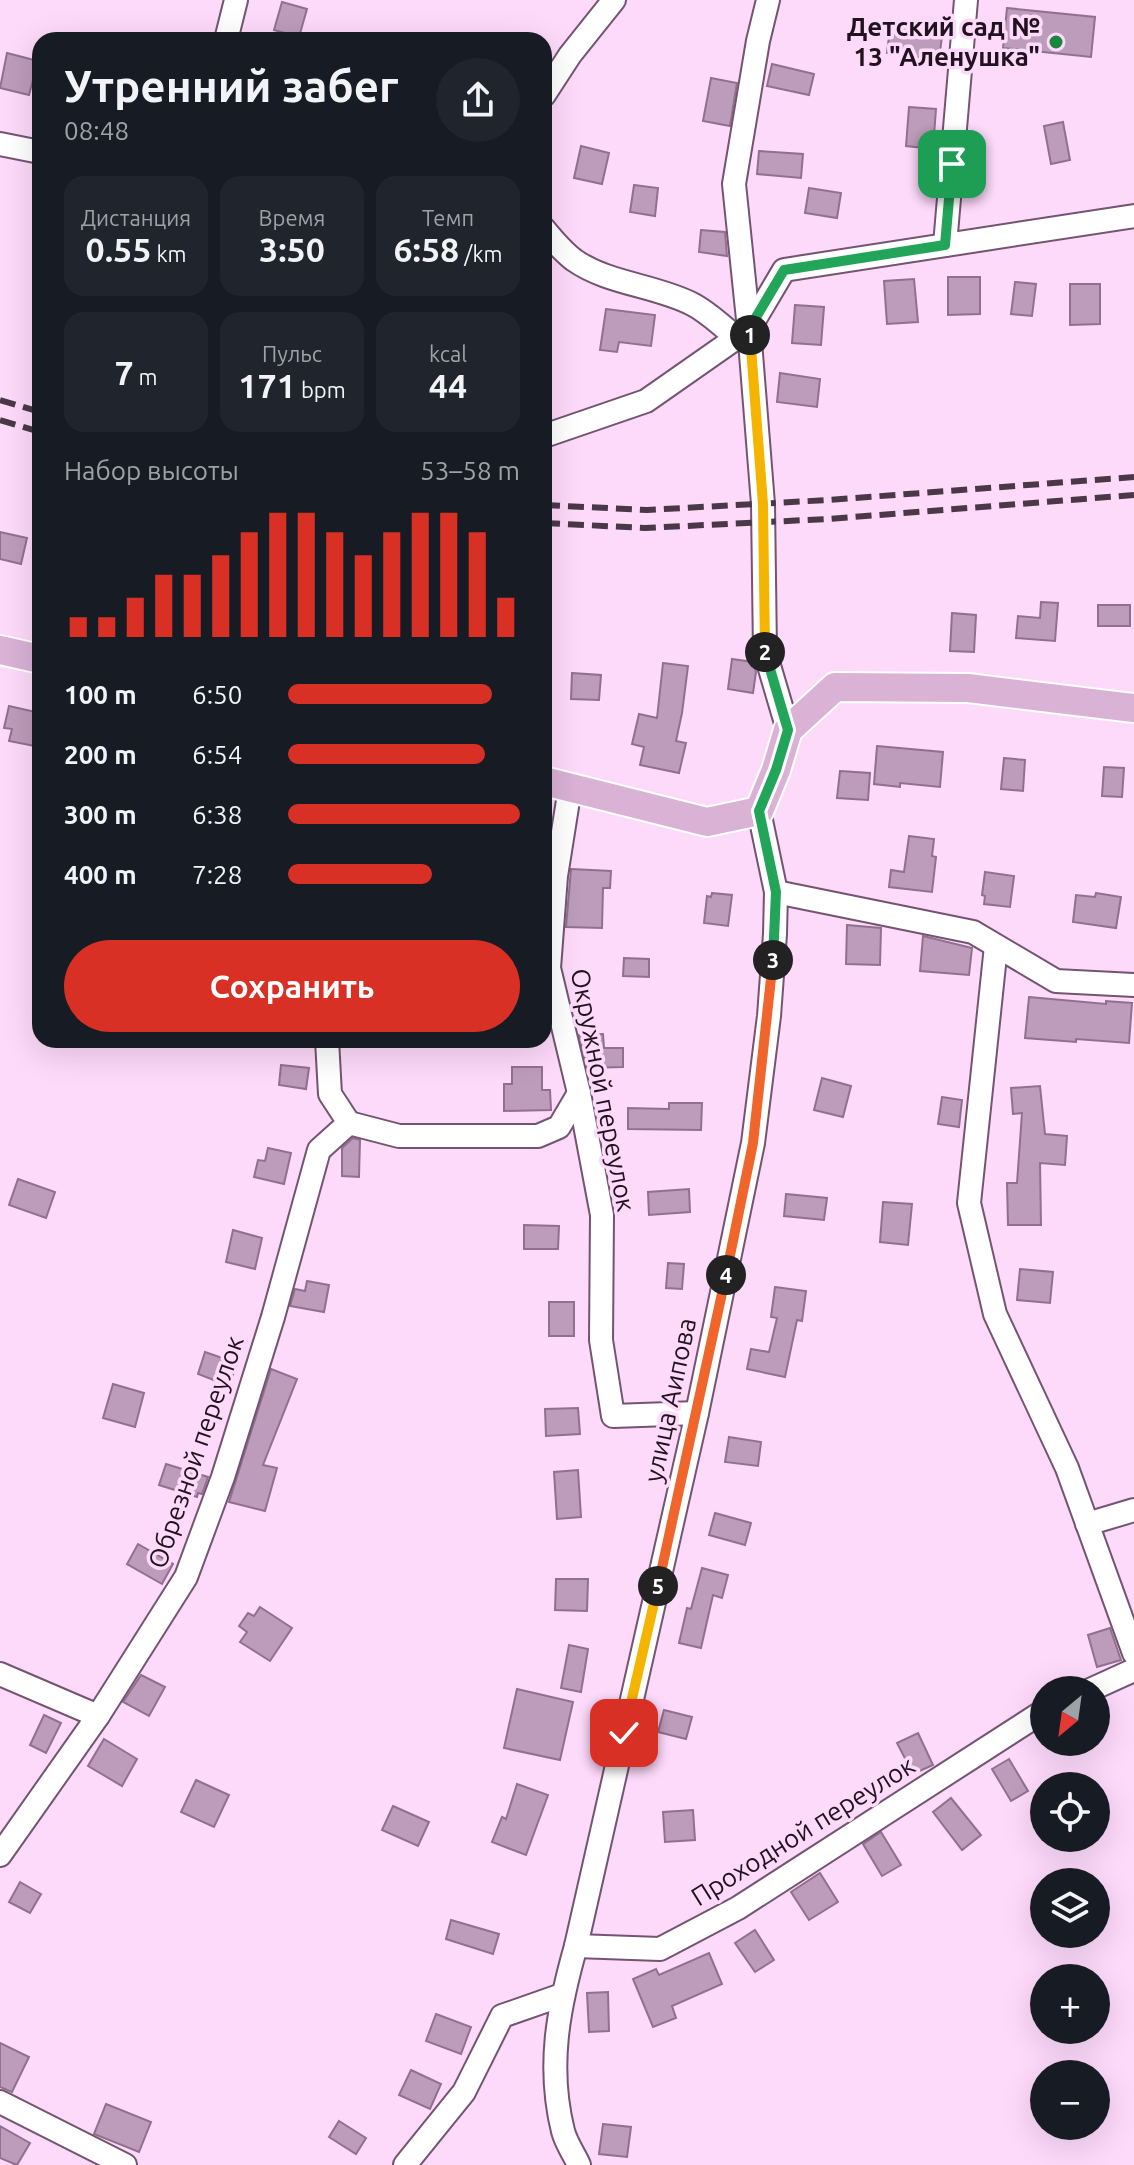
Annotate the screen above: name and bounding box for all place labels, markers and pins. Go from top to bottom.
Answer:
place label: Детский сад № 13 "Аленушка" [847,12,1040,71]
marker: Детский сад № 13 "Аленушка" [1047,33,1065,51]
pin [918,130,986,198]
pin: 1 [730,315,770,355]
pin: 2 [745,632,785,672]
pin: 3 [753,940,793,980]
pin: 4 [706,1255,746,1295]
pin: 5 [638,1566,678,1606]
pin [590,1699,658,1767]

